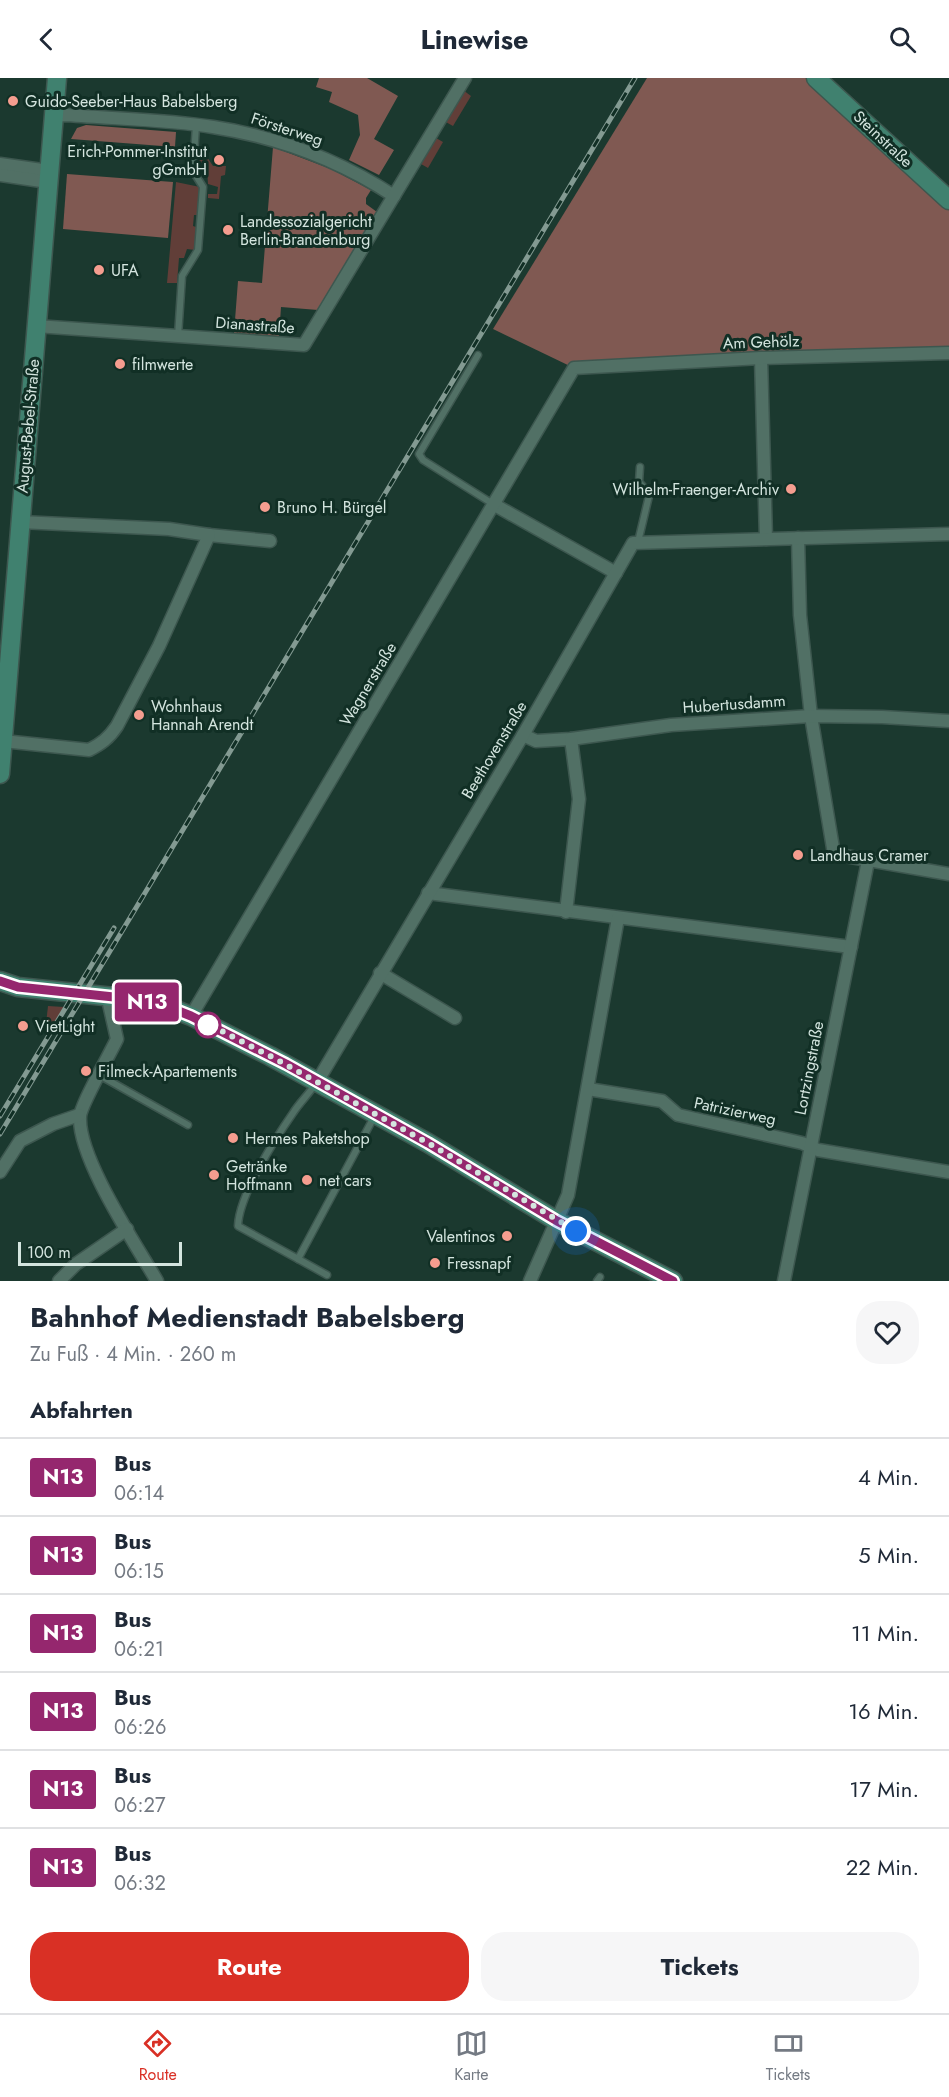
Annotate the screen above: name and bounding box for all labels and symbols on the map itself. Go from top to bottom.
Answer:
place label: Guido-Seeber-Haus Babelsberg [25,90,237,113]
marker: Guido-Seeber-Haus Babelsberg [6,94,20,108]
street label: Steinstraße [848,105,918,173]
street label: Försterweg [248,107,326,151]
place label: Erich-Pommer-Institut gGmbH [67,140,207,181]
marker: Erich-Pommer-Institut gGmbH [212,153,226,167]
place label: Landessozialgericht Berlin-Brandenburg [240,210,372,251]
marker: Landessozialgericht Berlin-Brandenburg [221,223,235,237]
place label: UFA [111,259,139,282]
marker: UFA [92,263,106,277]
street label: Dianastraße [214,311,296,339]
street label: Am Gehölz [722,329,800,355]
place label: filmwerte [132,353,193,376]
marker: filmwerte [113,357,127,371]
street label: August-Bebel-Straße [11,358,45,494]
place label: Wilhelm-Fraenger-Archiv [612,478,780,501]
marker: Wilhelm-Fraenger-Archiv [784,482,798,496]
place label: Bruno H. Bürgel [277,496,386,519]
marker: Bruno H. Bürgel [258,500,272,514]
street label: Wagnerstraße [334,638,402,730]
street label: Hubertusdamm [682,689,786,719]
place label: Wohnhaus Hannah Arendt [151,695,253,736]
street label: Beethovenstraße [456,697,532,803]
marker: Wohnhaus Hannah Arendt [132,708,146,722]
place label: Landhaus Cramer [810,844,929,867]
marker: Landhaus Cramer [791,848,805,862]
line badge: N13 [112,982,182,1022]
unlabelled marker [195,1012,221,1038]
place label: VietLight [35,1015,95,1038]
marker: VietLight [16,1019,30,1033]
street label: Lortzingstraße [789,1019,829,1117]
place label: Filmeck-Apartements [98,1060,237,1083]
marker: Filmeck-Apartements [79,1064,93,1078]
street label: Patrizierweg [692,1091,778,1131]
place label: Hermes Paketshop [245,1127,370,1150]
marker: Hermes Paketshop [226,1131,240,1145]
place label: Getränke Hoffmann [226,1155,292,1196]
marker: Getränke Hoffmann [207,1168,221,1182]
place label: net cars [319,1169,372,1192]
marker: net cars [300,1173,314,1187]
your location [561,1216,591,1246]
place label: Valentinos [426,1225,495,1248]
marker: Valentinos [500,1229,514,1243]
scale bar [18,1239,182,1266]
place label: Fressnapf [447,1252,511,1275]
marker: Fressnapf [428,1256,442,1270]

